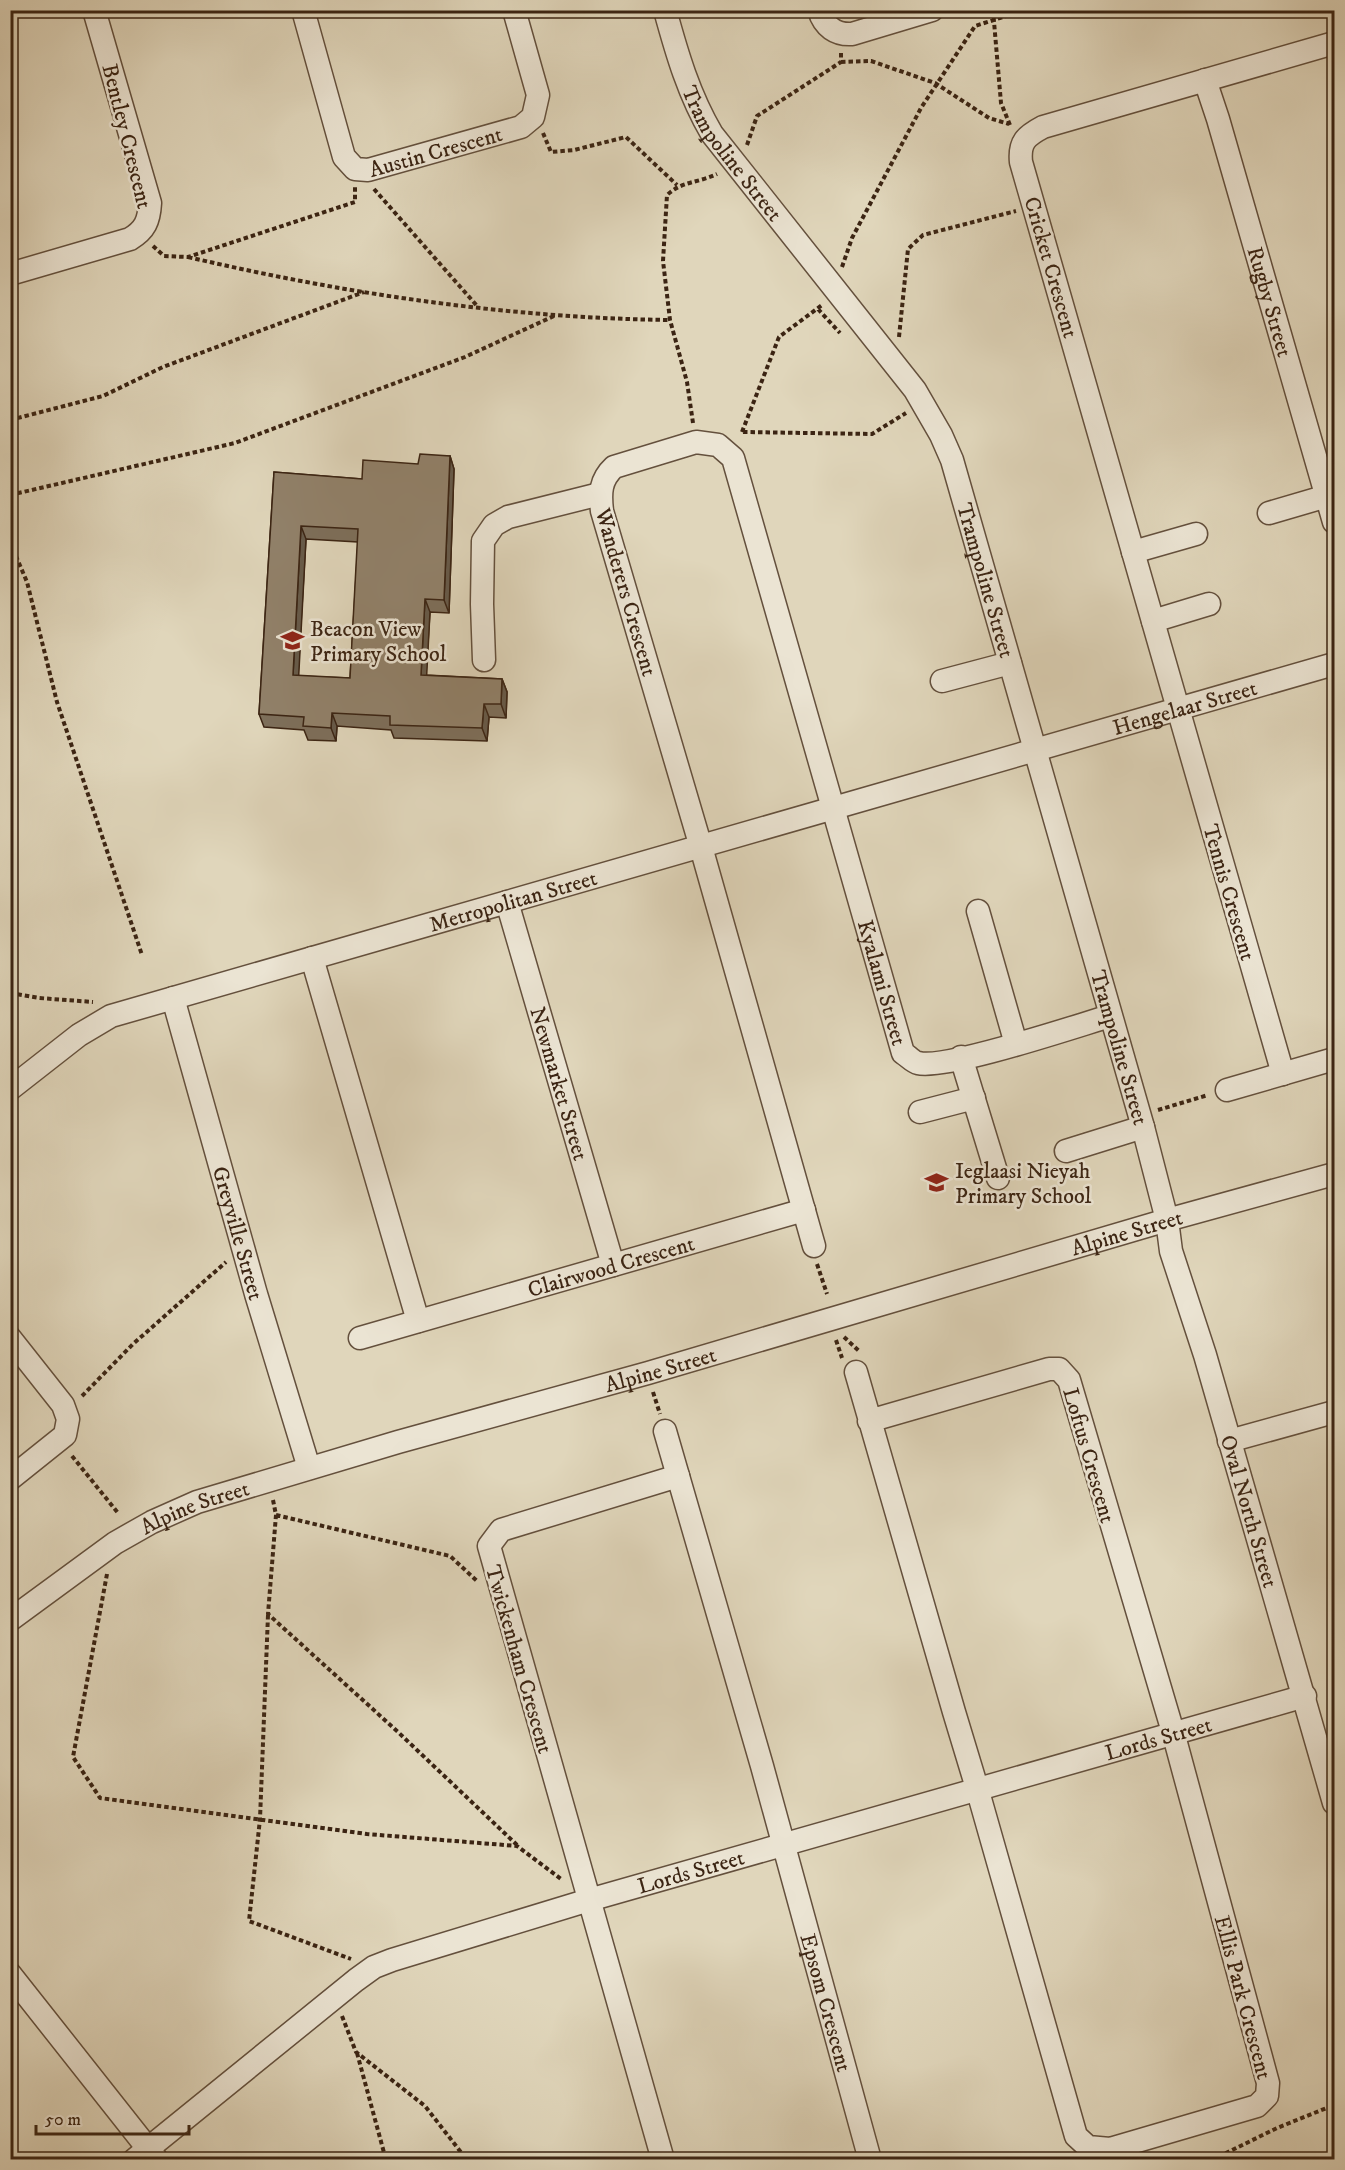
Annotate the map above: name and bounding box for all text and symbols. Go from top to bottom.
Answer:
street label: Bentley Crescent [95,61,158,212]
street label: Trampoline Street [675,82,788,227]
street label: Austin Crescent [366,121,506,184]
street label: Cricket Crescent [1018,194,1084,341]
street label: Rugby Street [1240,244,1298,360]
street label: Trampoline Street [950,500,1020,661]
street label: Wanderers Crescent [588,504,662,679]
place label: Beacon View Primary School [310,616,447,668]
school or university icon: Beacon View Primary School [279,628,305,654]
street label: Hengelaar Street [1110,675,1260,742]
street label: Tennis Crescent [1196,821,1261,964]
street label: Metropolitan Street [426,865,600,939]
street label: Kyalami Street [851,917,912,1049]
street label: Trampoline Street [1084,967,1154,1128]
street label: Newmarket Street [523,1004,594,1164]
place label: Ieglaasi Nieyah Primary School [955,1158,1092,1210]
street label: Greyville Street [206,1163,269,1303]
school or university icon: Ieglaasi Nieyah Primary School [924,1170,950,1196]
street label: Alpine Street [1068,1204,1186,1263]
street label: Clairwood Crescent [525,1230,698,1304]
street label: Alpine Street [602,1342,720,1399]
street label: Loftus Crescent [1056,1385,1121,1526]
street label: Oval North Street [1214,1432,1283,1591]
street label: Alpine Street [136,1475,252,1541]
street label: Twickenham Crescent [479,1562,558,1757]
street label: Lords Street [1102,1711,1215,1767]
street label: Lords Street [635,1844,748,1900]
street label: Ellis Park Crescent [1208,1913,1277,2082]
street label: Epsom Crescent [794,1931,857,2075]
scale bar [36,2098,189,2136]
text: 50 m [45,2109,81,2131]

